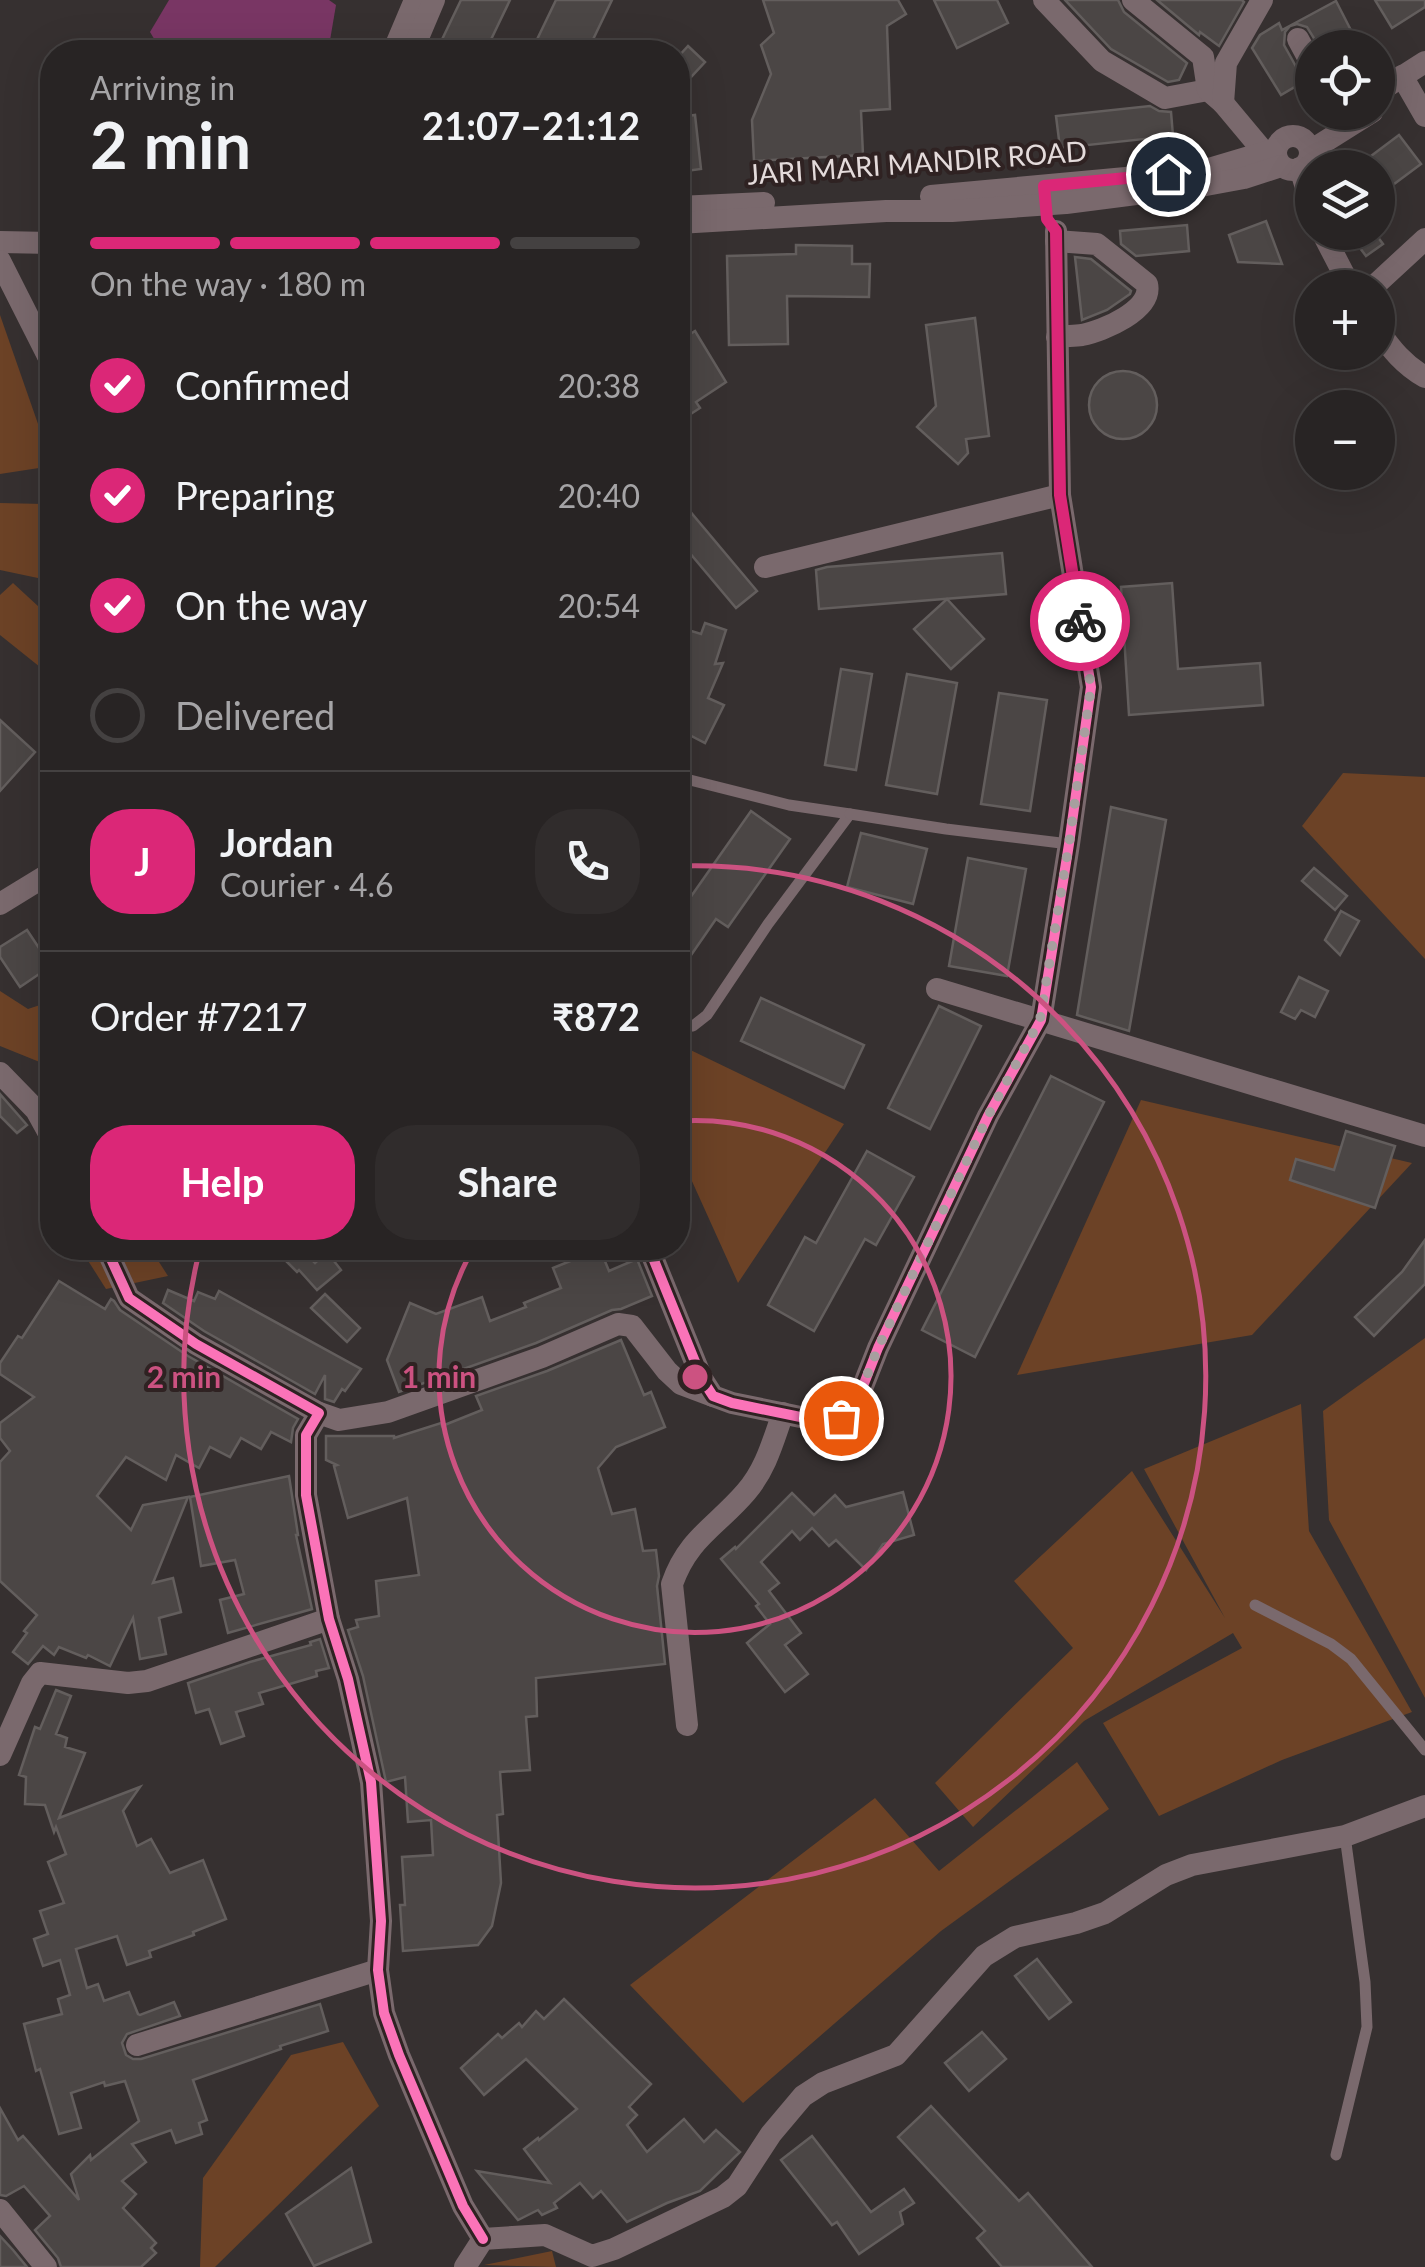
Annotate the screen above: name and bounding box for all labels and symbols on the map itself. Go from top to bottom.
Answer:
pin [1126,132,1211,217]
street label: JARI MARI MANDIR ROAD [746,133,1088,191]
courier [1030,571,1130,671]
text: 2 min [147,1358,221,1394]
text: 1 min [402,1358,476,1394]
centre of rings [677,1359,713,1395]
pin [799,1376,884,1461]

